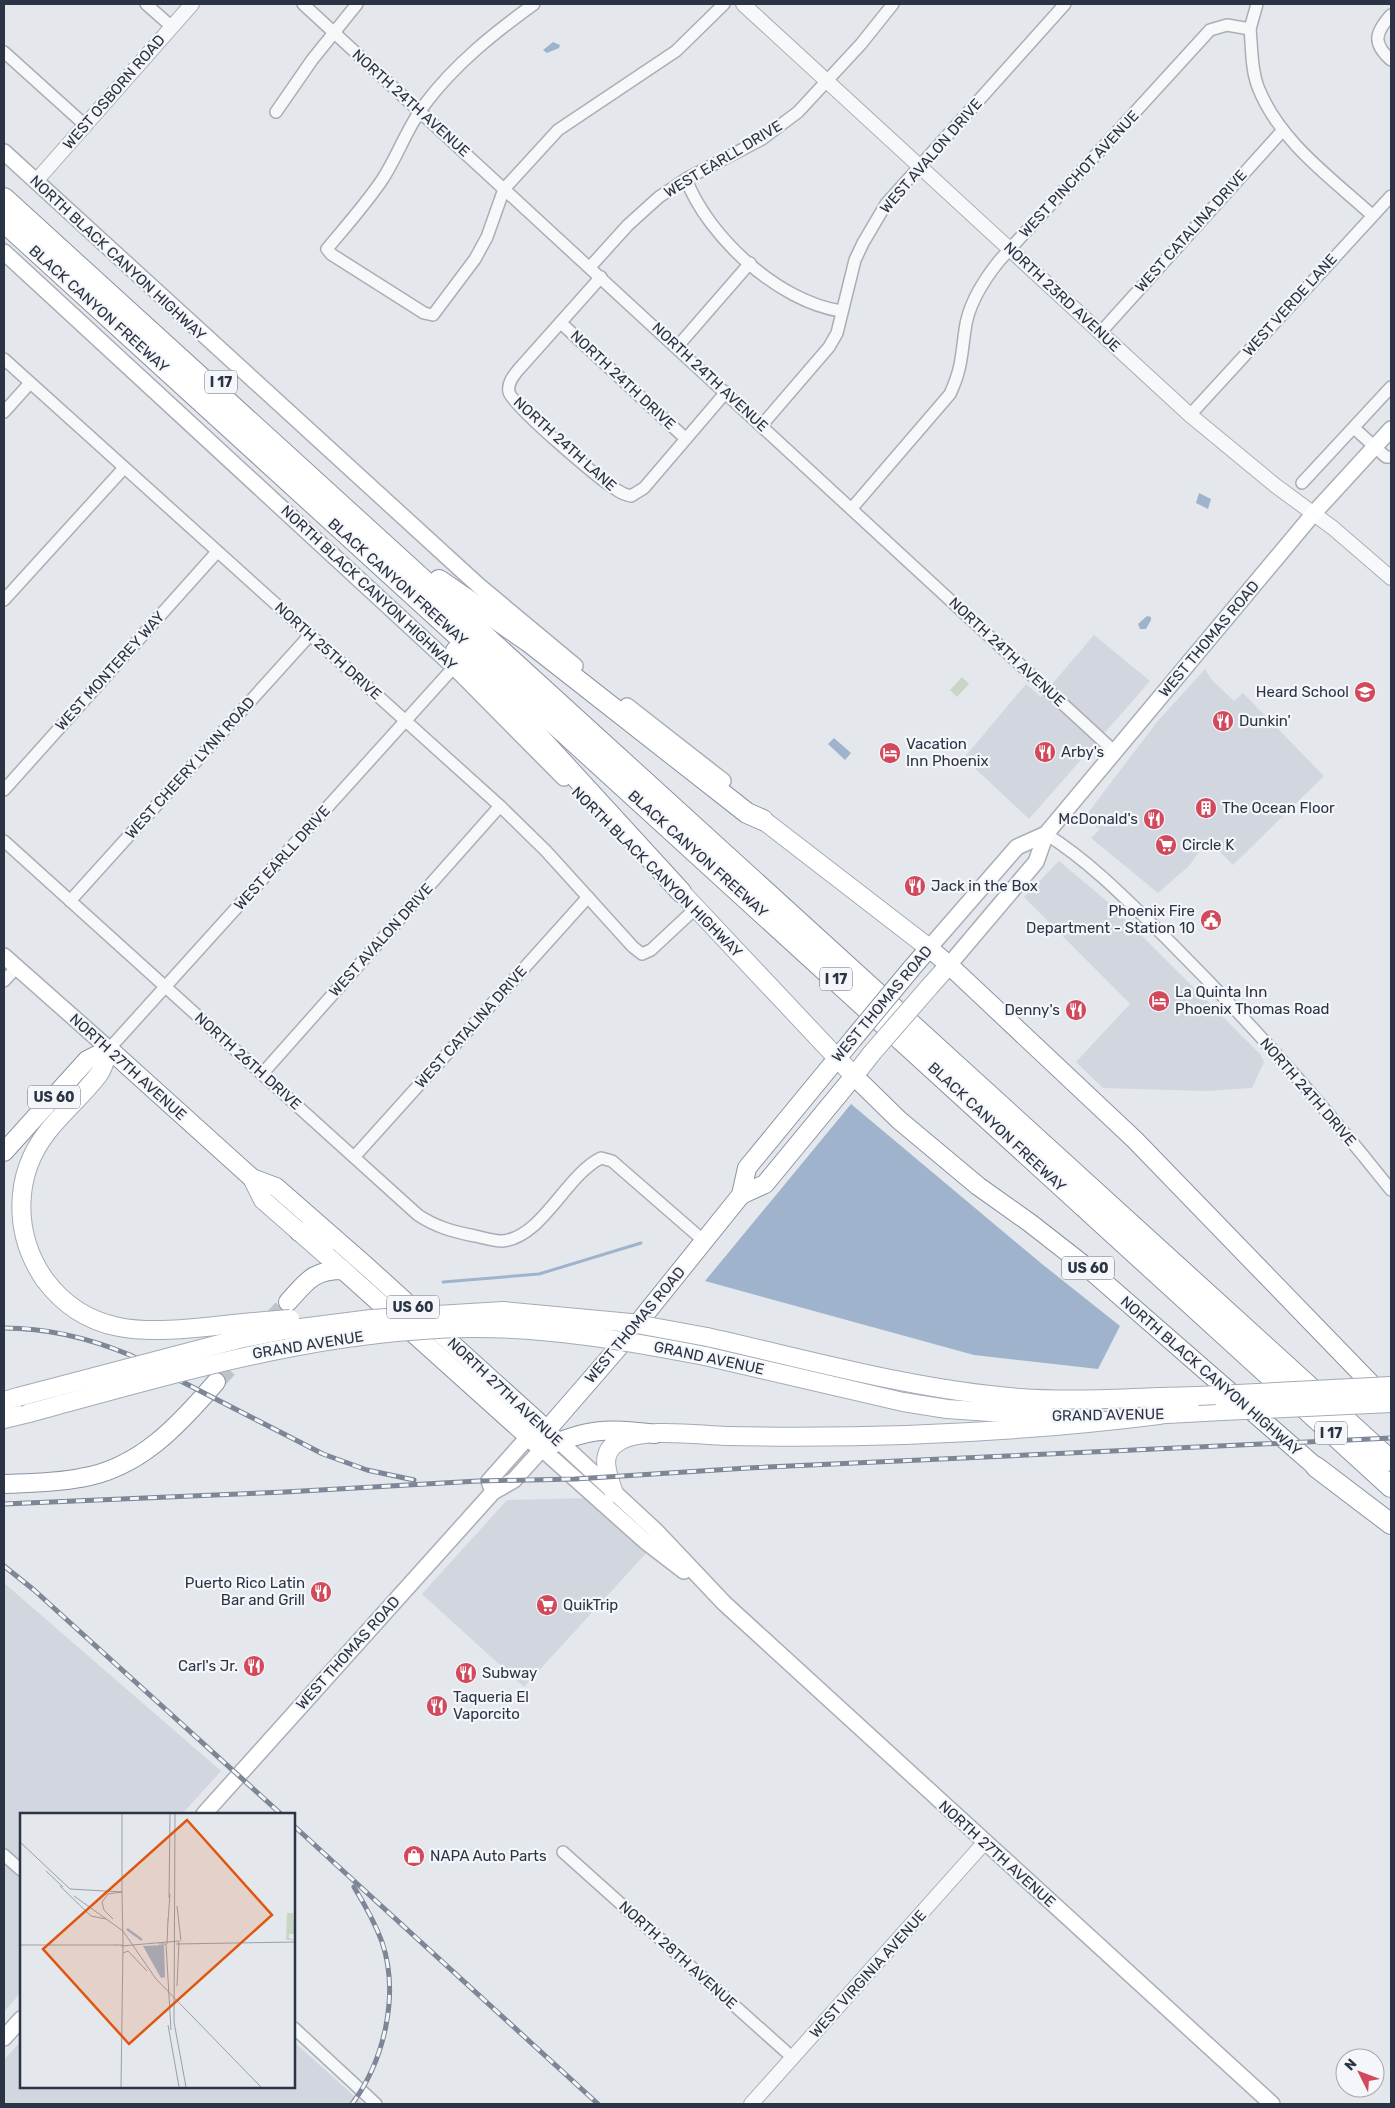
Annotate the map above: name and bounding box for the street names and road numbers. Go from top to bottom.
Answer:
street label: WEST OSBORN ROAD [59,31,169,153]
street label: NORTH 24TH AVENUE [349,45,473,161]
street label: WEST AVALON DRIVE [876,95,986,217]
street label: WEST PINCHOT AVENUE [1015,107,1143,241]
street label: WEST EARLL DRIVE [661,117,785,201]
street label: WEST CATALINA DRIVE [1131,166,1251,296]
street label: NORTH BLACK CANYON HIGHWAY [26,172,210,345]
street label: NORTH 23RD AVENUE [1000,238,1124,356]
street label: BLACK CANYON FREEWAY [25,241,173,377]
street label: WEST VERDE LANE [1239,250,1341,360]
street label: NORTH 24TH AVENUE [648,319,772,435]
street label: NORTH 24TH DRIVE [567,327,679,433]
road number: I 17 [205,371,237,394]
street label: NORTH 24TH LANE [510,393,620,495]
street label: NORTH BLACK CANYON HIGHWAY [277,502,461,675]
street label: BLACK CANYON FREEWAY [324,514,472,650]
street label: WEST THOMAS ROAD [1155,577,1263,701]
street label: NORTH 24TH AVENUE [945,594,1069,710]
street label: NORTH 25TH DRIVE [271,598,385,704]
street label: WEST MONTEREY WAY [52,607,169,734]
street label: WEST CHEERY LYNN ROAD [121,693,259,843]
street label: NORTH BLACK CANYON HIGHWAY [568,783,746,961]
street label: BLACK CANYON FREEWAY [624,786,772,922]
street label: WEST EARLL DRIVE [230,802,334,914]
street label: WEST AVALON DRIVE [325,880,437,1000]
street label: WEST THOMAS ROAD [828,942,936,1066]
street label: WEST CATALINA DRIVE [411,962,531,1092]
road number: I 17 [820,968,852,991]
street label: NORTH 26TH DRIVE [191,1009,305,1113]
street label: NORTH 27TH AVENUE [66,1010,190,1124]
street label: NORTH 24TH DRIVE [1256,1034,1360,1150]
street label: BLACK CANYON FREEWAY [924,1058,1070,1196]
road number: US 60 [28,1086,80,1108]
road number: US 60 [1062,1256,1114,1280]
street label: WEST THOMAS ROAD [581,1263,689,1387]
street label: NORTH BLACK CANYON HIGHWAY [1117,1292,1305,1460]
road number: US 60 [387,1295,439,1318]
street label: GRAND AVENUE [251,1327,365,1363]
street label: NORTH 27TH AVENUE [444,1334,566,1450]
street label: GRAND AVENUE [652,1338,766,1378]
street label: GRAND AVENUE [1052,1405,1164,1425]
road number: I 17 [1315,1422,1347,1445]
street label: WEST THOMAS ROAD [292,1593,404,1713]
street label: NORTH 27TH AVENUE [935,1797,1059,1911]
street label: NORTH 28TH AVENUE [615,1897,741,2013]
street label: WEST VIRGINIA AVENUE [806,1906,930,2042]

